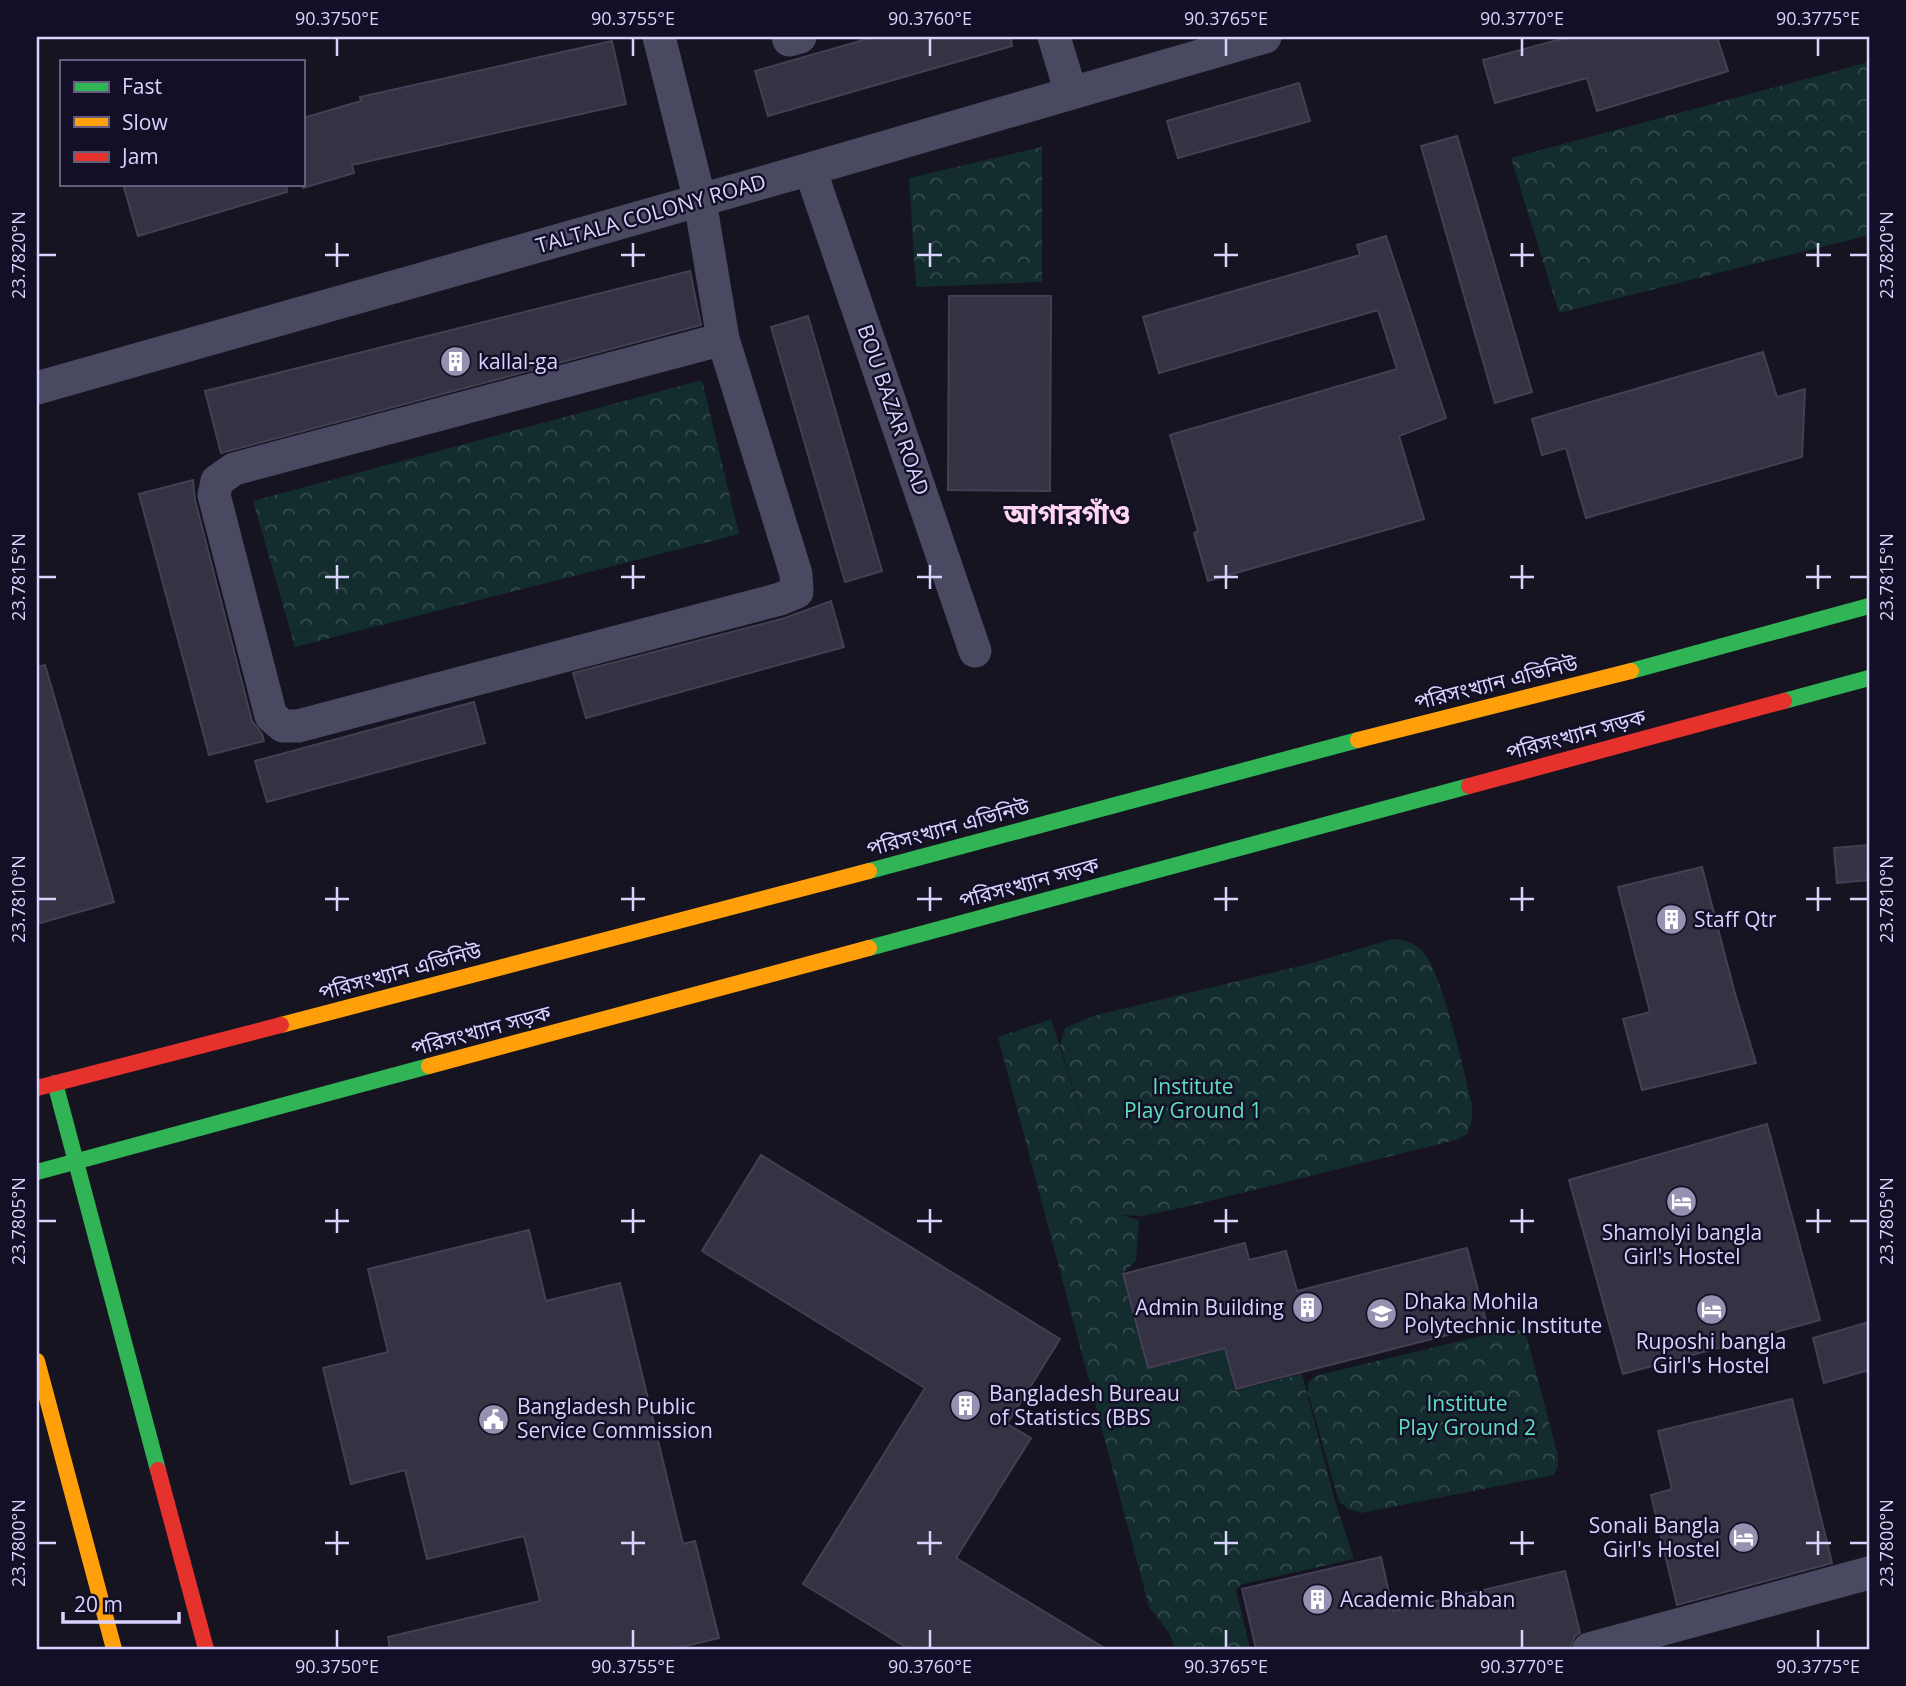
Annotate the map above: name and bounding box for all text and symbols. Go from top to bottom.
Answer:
text: 90.3750°E [295,6,379,30]
text: 90.3755°E [591,6,675,30]
text: 90.3760°E [888,6,972,30]
text: 90.3765°E [1184,6,1268,30]
text: 90.3770°E [1480,6,1564,30]
text: 90.3775°E [1776,6,1860,30]
legend [60,60,304,186]
text: Fast [122,72,162,100]
text: Slow [122,108,168,136]
text: Jam [120,142,159,170]
street label: TALTALA COLONY ROAD [532,167,769,259]
text: 23.7820°N [6,211,30,299]
text: 23.7820°N [1874,211,1898,299]
street label: BOU BAZAR ROAD [852,320,936,499]
building icon: kallal-ga [438,345,472,379]
place label: kallal-ga [478,347,558,375]
district label: আগারগাঁও [1003,494,1130,532]
text: 23.7815°N [6,533,30,621]
text: 23.7815°N [1874,533,1898,621]
street label: পরিসংখ্যান এভিনিউ [1411,648,1581,716]
street label: পরিসংখ্যান সড়ক [1503,702,1650,766]
street label: পরিসংখ্যান এভিনিউ [863,792,1033,862]
street label: পরিসংখ্যান সড়ক [956,850,1103,914]
text: 23.7810°N [6,855,30,943]
text: 23.7810°N [1874,855,1898,943]
building icon: Staff Qtr [1654,903,1688,937]
place label: Staff Qtr [1694,905,1777,933]
street label: পরিসংখ্যান এভিনিউ [315,936,485,1006]
street label: পরিসংখ্যান সড়ক [408,998,555,1062]
park label: Institute Play Ground 1 [1124,1072,1262,1124]
text: 23.7805°N [6,1177,30,1265]
text: 23.7805°N [1874,1177,1898,1265]
hotel icon: Shamolyi bangla Girl's Hostel [1665,1184,1699,1218]
place label: Shamolyi bangla Girl's Hostel [1602,1218,1762,1270]
place label: Dhaka Mohila Polytechnic Institute [1404,1287,1602,1339]
building icon: Admin Building [1290,1291,1324,1325]
place label: Admin Building [1135,1293,1284,1321]
hotel icon: Ruposhi bangla Girl's Hostel [1694,1293,1728,1327]
school or university icon: Dhaka Mohila Polytechnic Institute [1364,1297,1398,1331]
place label: Ruposhi bangla Girl's Hostel [1636,1327,1786,1379]
place label: Bangladesh Bureau of Statistics (BBS [989,1379,1180,1431]
building icon: Bangladesh Bureau of Statistics (BBS [949,1389,983,1423]
park label: Institute Play Ground 2 [1398,1389,1536,1441]
place label: Bangladesh Public Service Commission [517,1392,713,1444]
public building icon: Bangladesh Public Service Commission [477,1402,511,1436]
text: 23.7800°N [6,1499,30,1587]
text: 23.7800°N [1874,1499,1898,1587]
place label: Sonali Bangla Girl's Hostel [1589,1511,1720,1563]
hotel icon: Sonali Bangla Girl's Hostel [1726,1521,1760,1555]
scale bar [63,1581,178,1625]
building icon: Academic Bhaban [1300,1583,1334,1617]
place label: Academic Bhaban [1340,1585,1515,1613]
text: 20 m [74,1590,123,1618]
text: 90.3750°E [295,1654,379,1678]
text: 90.3755°E [591,1654,675,1678]
text: 90.3760°E [888,1654,972,1678]
text: 90.3765°E [1184,1654,1268,1678]
text: 90.3770°E [1480,1654,1564,1678]
text: 90.3775°E [1776,1654,1860,1678]

